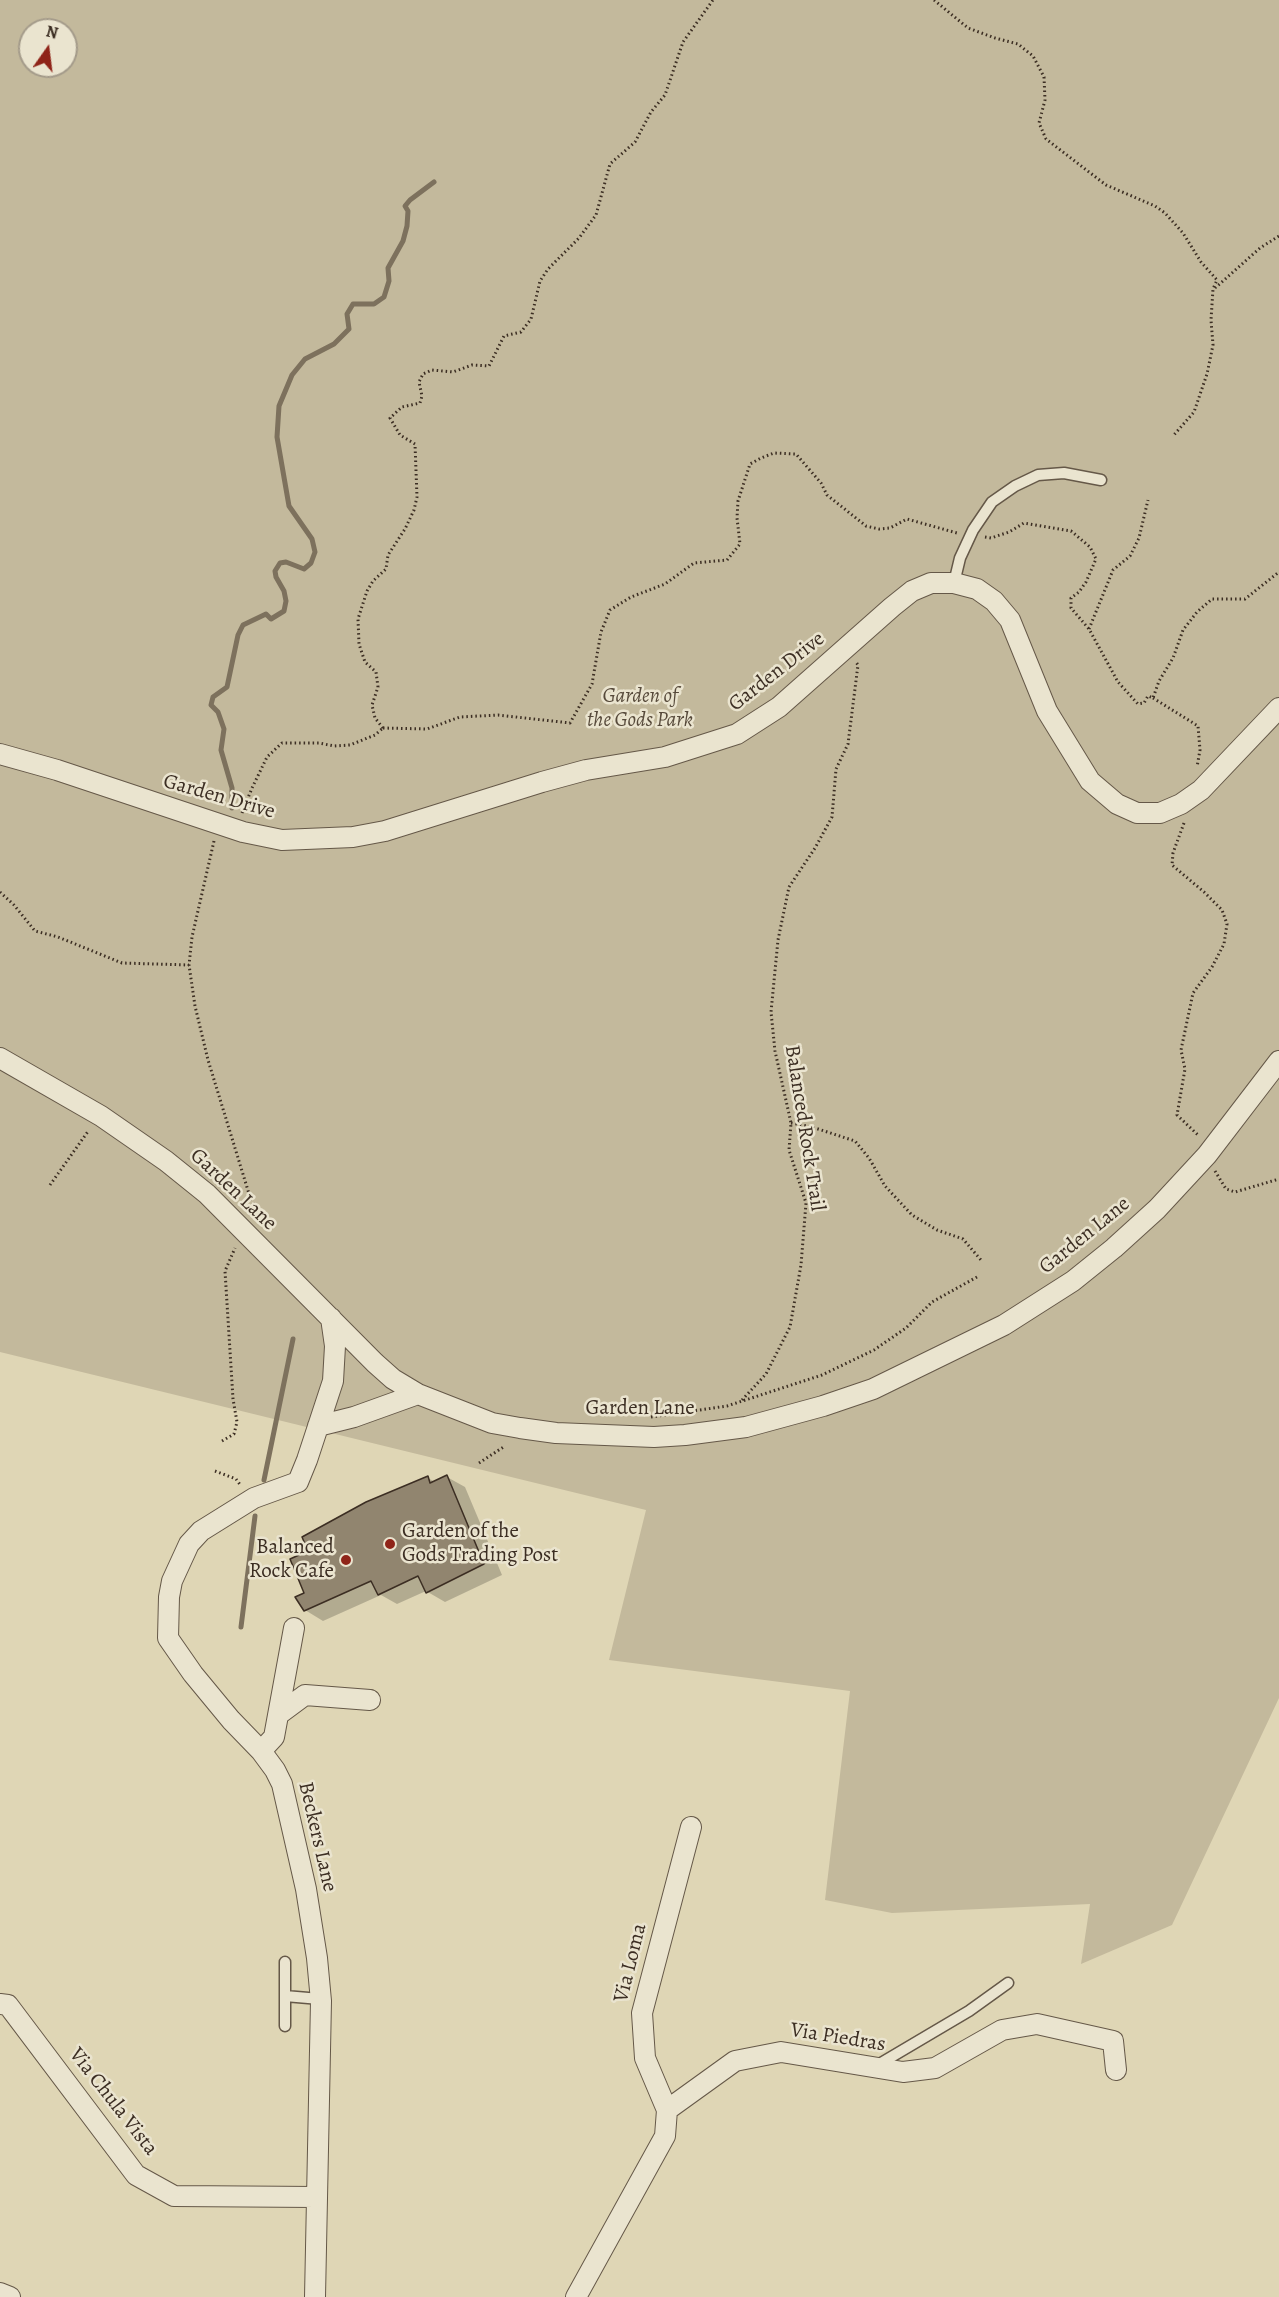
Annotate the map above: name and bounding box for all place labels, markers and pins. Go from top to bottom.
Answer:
place label: Garden of the Gods Trading Post [402,1519,558,1569]
place label: Balanced Rock Cafe [249,1535,334,1585]
marker: Garden of the Gods Trading Post [383,1537,397,1551]
marker: Balanced Rock Cafe [339,1553,353,1567]

